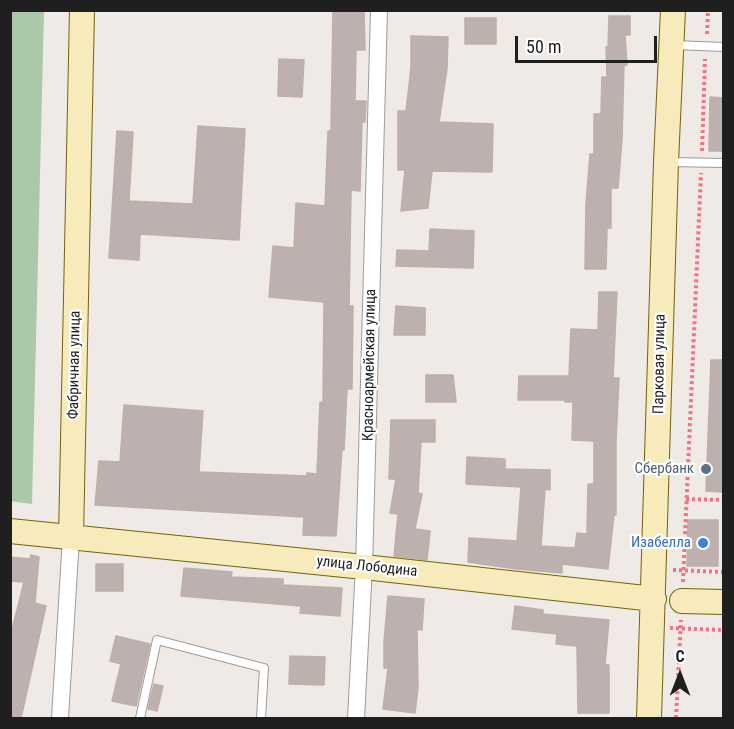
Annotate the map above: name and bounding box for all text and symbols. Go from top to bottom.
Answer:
scale bar [518,24,660,62]
text: 50 m [526,36,561,57]
street label: Красноармейская улица [360,289,380,441]
street label: Фабричная улица [65,311,85,419]
street label: Парковая улица [650,314,670,414]
place label: Сбербанк [634,460,694,478]
marker: Сбербанк [699,462,713,476]
place label: Изабелла [631,534,691,552]
marker: Изабелла [696,536,710,550]
street label: улица Лободина [316,553,418,581]
north arrow [650,645,710,705]
text: С [675,647,685,666]

